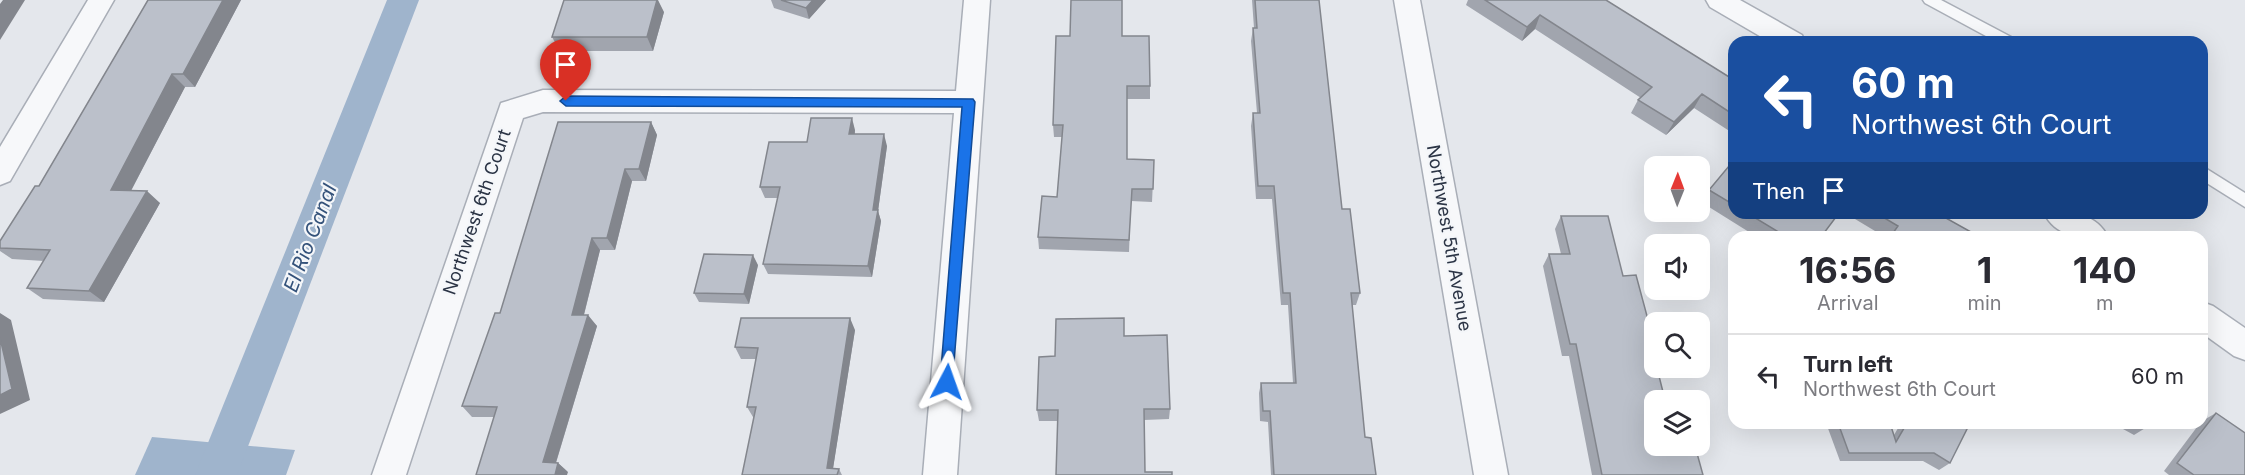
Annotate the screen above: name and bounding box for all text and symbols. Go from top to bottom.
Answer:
pin [540,39,591,101]
icon: arrive [549,48,582,81]
text: 60 m [1851,57,1955,108]
icon: left [1752,60,1830,138]
text: Northwest 6th Court [1851,108,2111,141]
street label: Northwest 6th Court [438,126,515,297]
street label: Northwest 5th Avenue [1423,143,1476,333]
north arrow [1644,156,1710,222]
map controls [1644,156,1710,456]
icon: arrive [1817,174,1850,207]
text: Then [1752,178,1805,204]
water label: El Rio Canal [278,180,342,295]
button: sound [1644,234,1710,300]
text: 16:56 [1799,248,1896,292]
text: 1 [1977,248,1992,292]
text: 140 [2073,248,2137,292]
text: Arrival [1817,291,1879,315]
text: min [1967,291,2002,315]
text: m [2096,291,2114,315]
button: search [1644,312,1710,378]
position arrow [915,350,979,414]
text: Turn left [1803,351,1893,377]
icon: left [1752,360,1785,393]
text: 60 m [2131,363,2184,389]
text: Northwest 6th Court [1803,377,1996,401]
button: layers [1644,390,1710,456]

